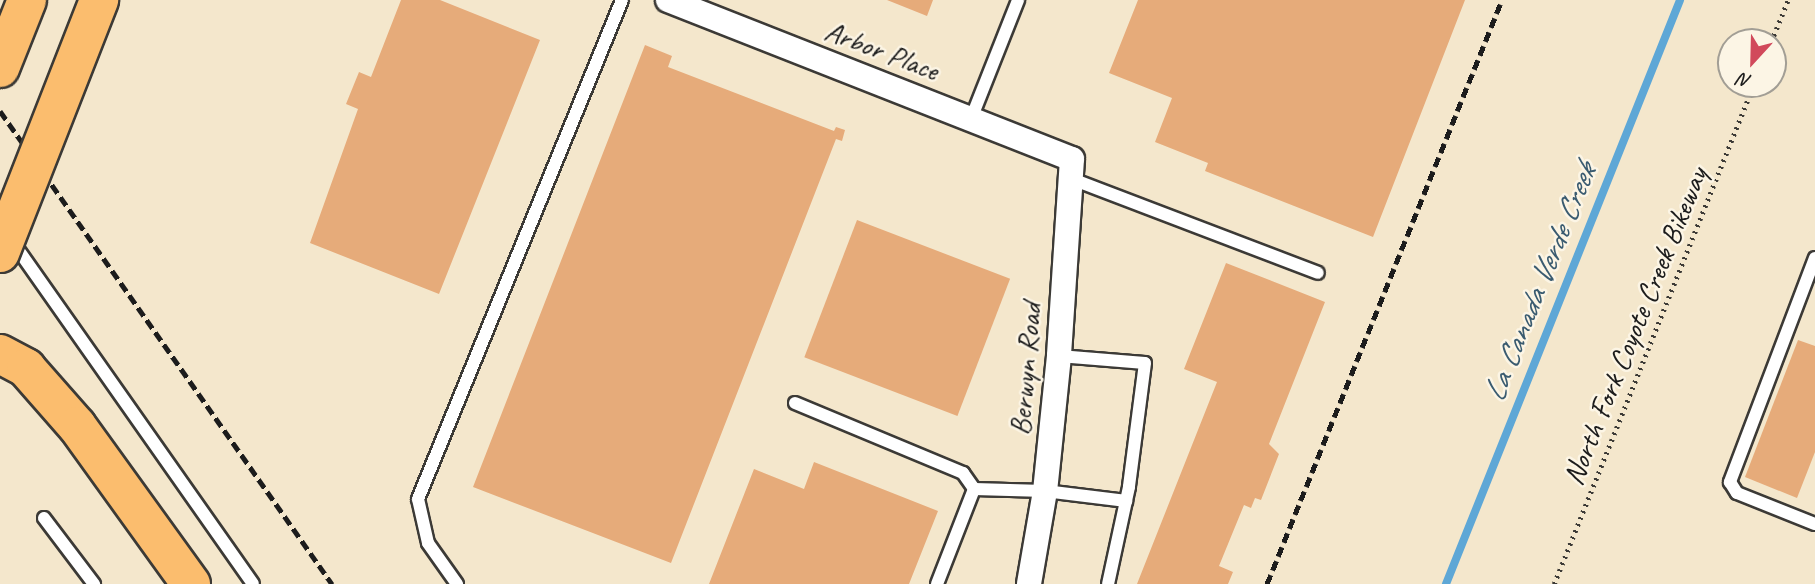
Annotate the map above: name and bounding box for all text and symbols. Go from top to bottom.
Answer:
street label: Arbor Place [820,12,944,88]
north arrow [1717,28,1787,98]
text: N [1735,67,1755,94]
water label: La Canada Verde Creek [1475,159,1605,407]
street label: North Fork Coyote Creek Bikeway [1555,163,1715,489]
street label: Berwyn Road [1001,301,1049,437]

